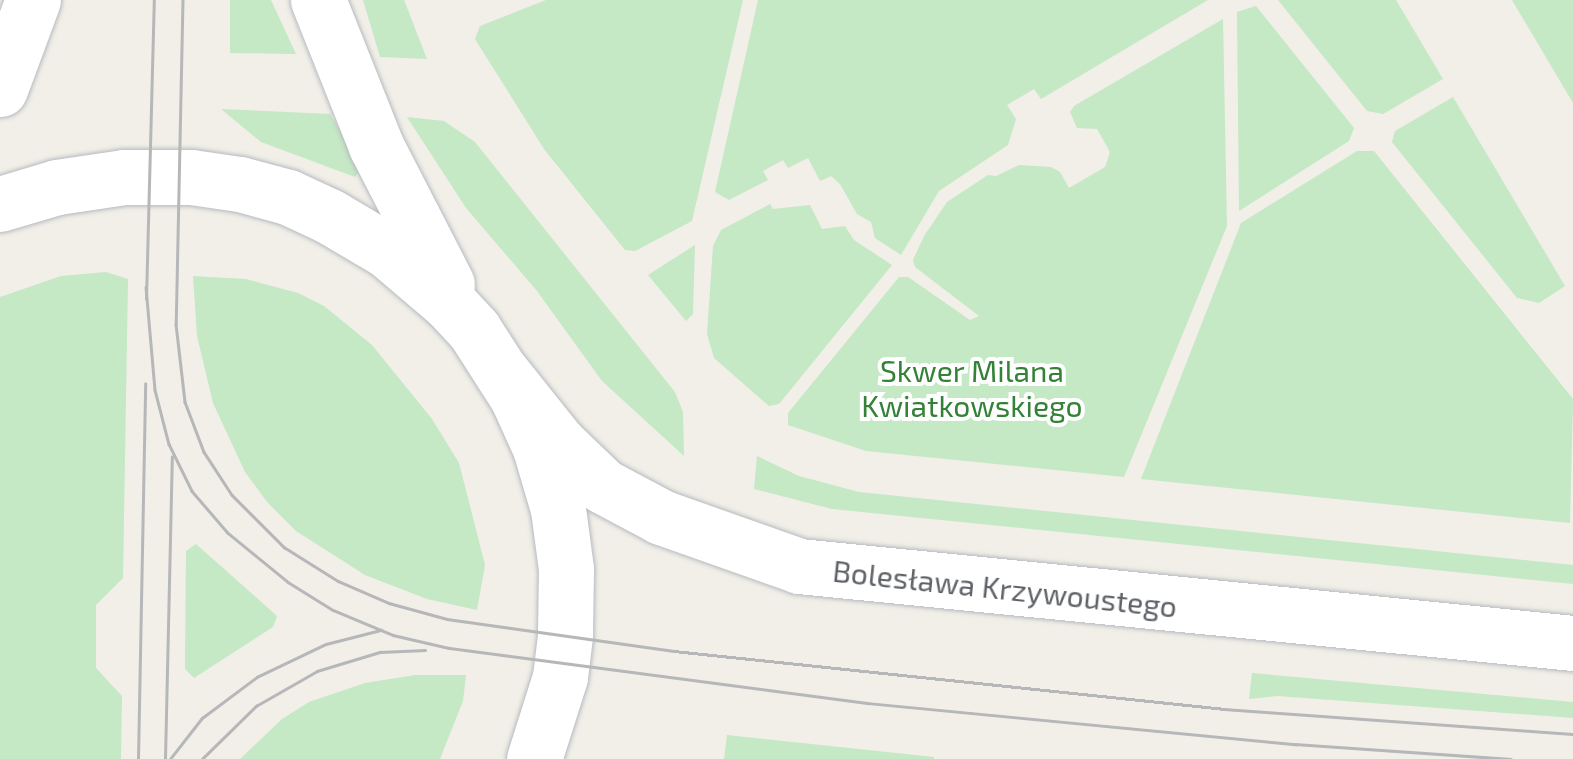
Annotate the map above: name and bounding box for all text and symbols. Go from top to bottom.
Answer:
park label: Skwer Milana Kwiatkowskiego [861,352,1083,422]
street label: Bolesława Krzywoustego [831,552,1179,624]

